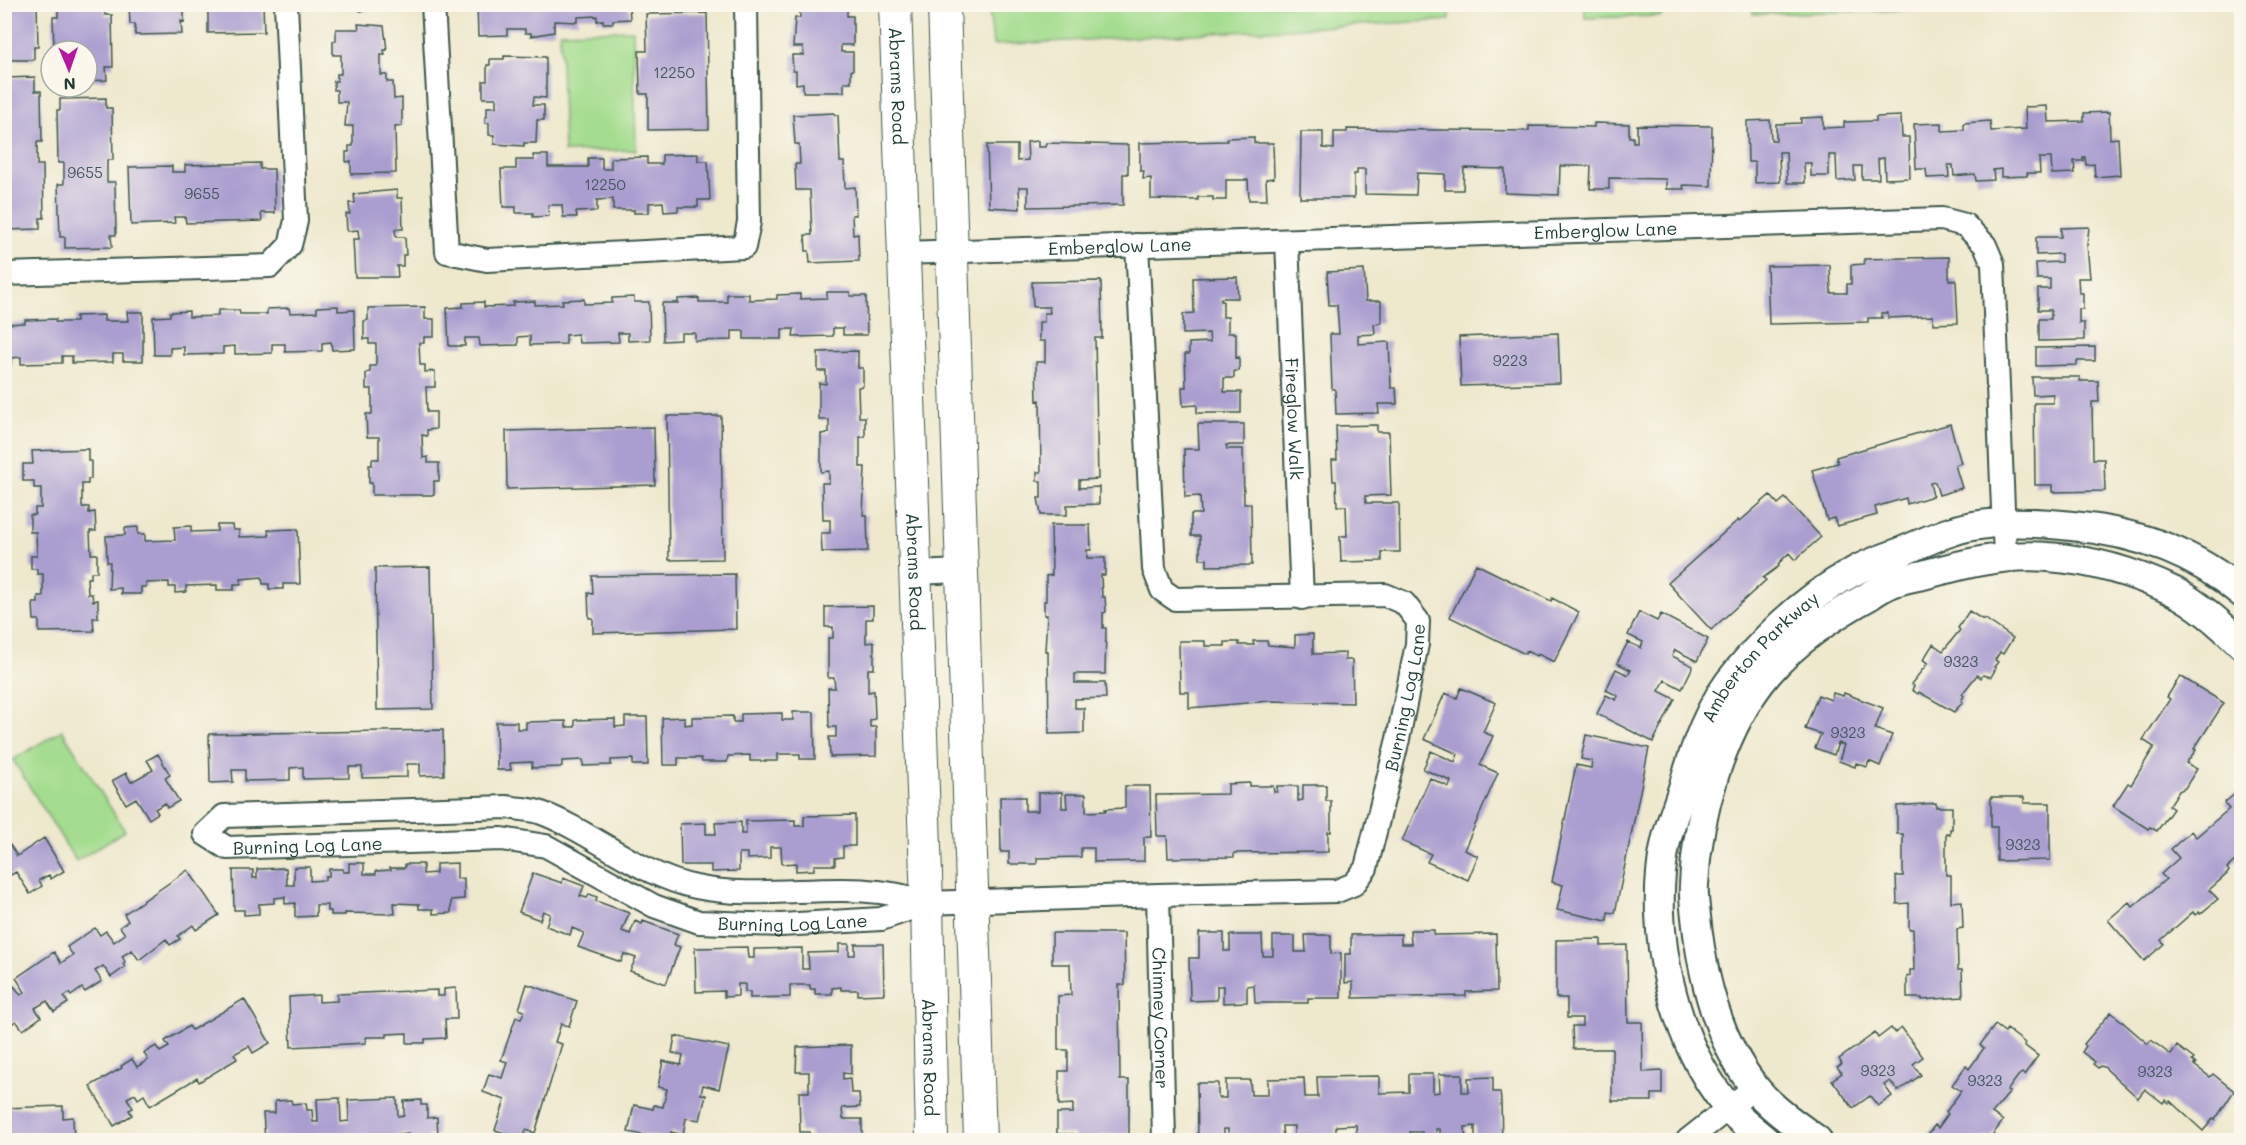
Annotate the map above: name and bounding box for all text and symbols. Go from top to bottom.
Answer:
street label: Abrams Road [884,27,912,145]
north arrow [39,39,99,99]
house number: 12250 [653,62,695,82]
text: N [63,74,76,95]
house number: 9655 [67,162,103,182]
house number: 12250 [584,174,626,194]
house number: 9655 [184,183,220,203]
street label: Emberglow Lane [1533,216,1678,244]
street label: Emberglow Lane [1048,232,1192,260]
house number: 9223 [1493,350,1527,370]
street label: Fireglow Walk [1280,357,1309,480]
street label: Abrams Road [901,512,929,631]
street label: Amberton Parkway [1696,586,1823,726]
street label: Burning Log Lane [1378,623,1430,774]
house number: 9323 [1944,651,1979,671]
house number: 9323 [1831,722,1866,742]
street label: Burning Log Lane [232,831,383,860]
house number: 9323 [2006,834,2041,854]
street label: Burning Log Lane [717,908,868,937]
street label: Chimney Corner [1147,947,1175,1089]
street label: Abrams Road [917,998,943,1117]
house number: 9323 [1861,1060,1896,1080]
house number: 9323 [2138,1061,2173,1081]
house number: 9323 [1968,1070,2003,1090]

